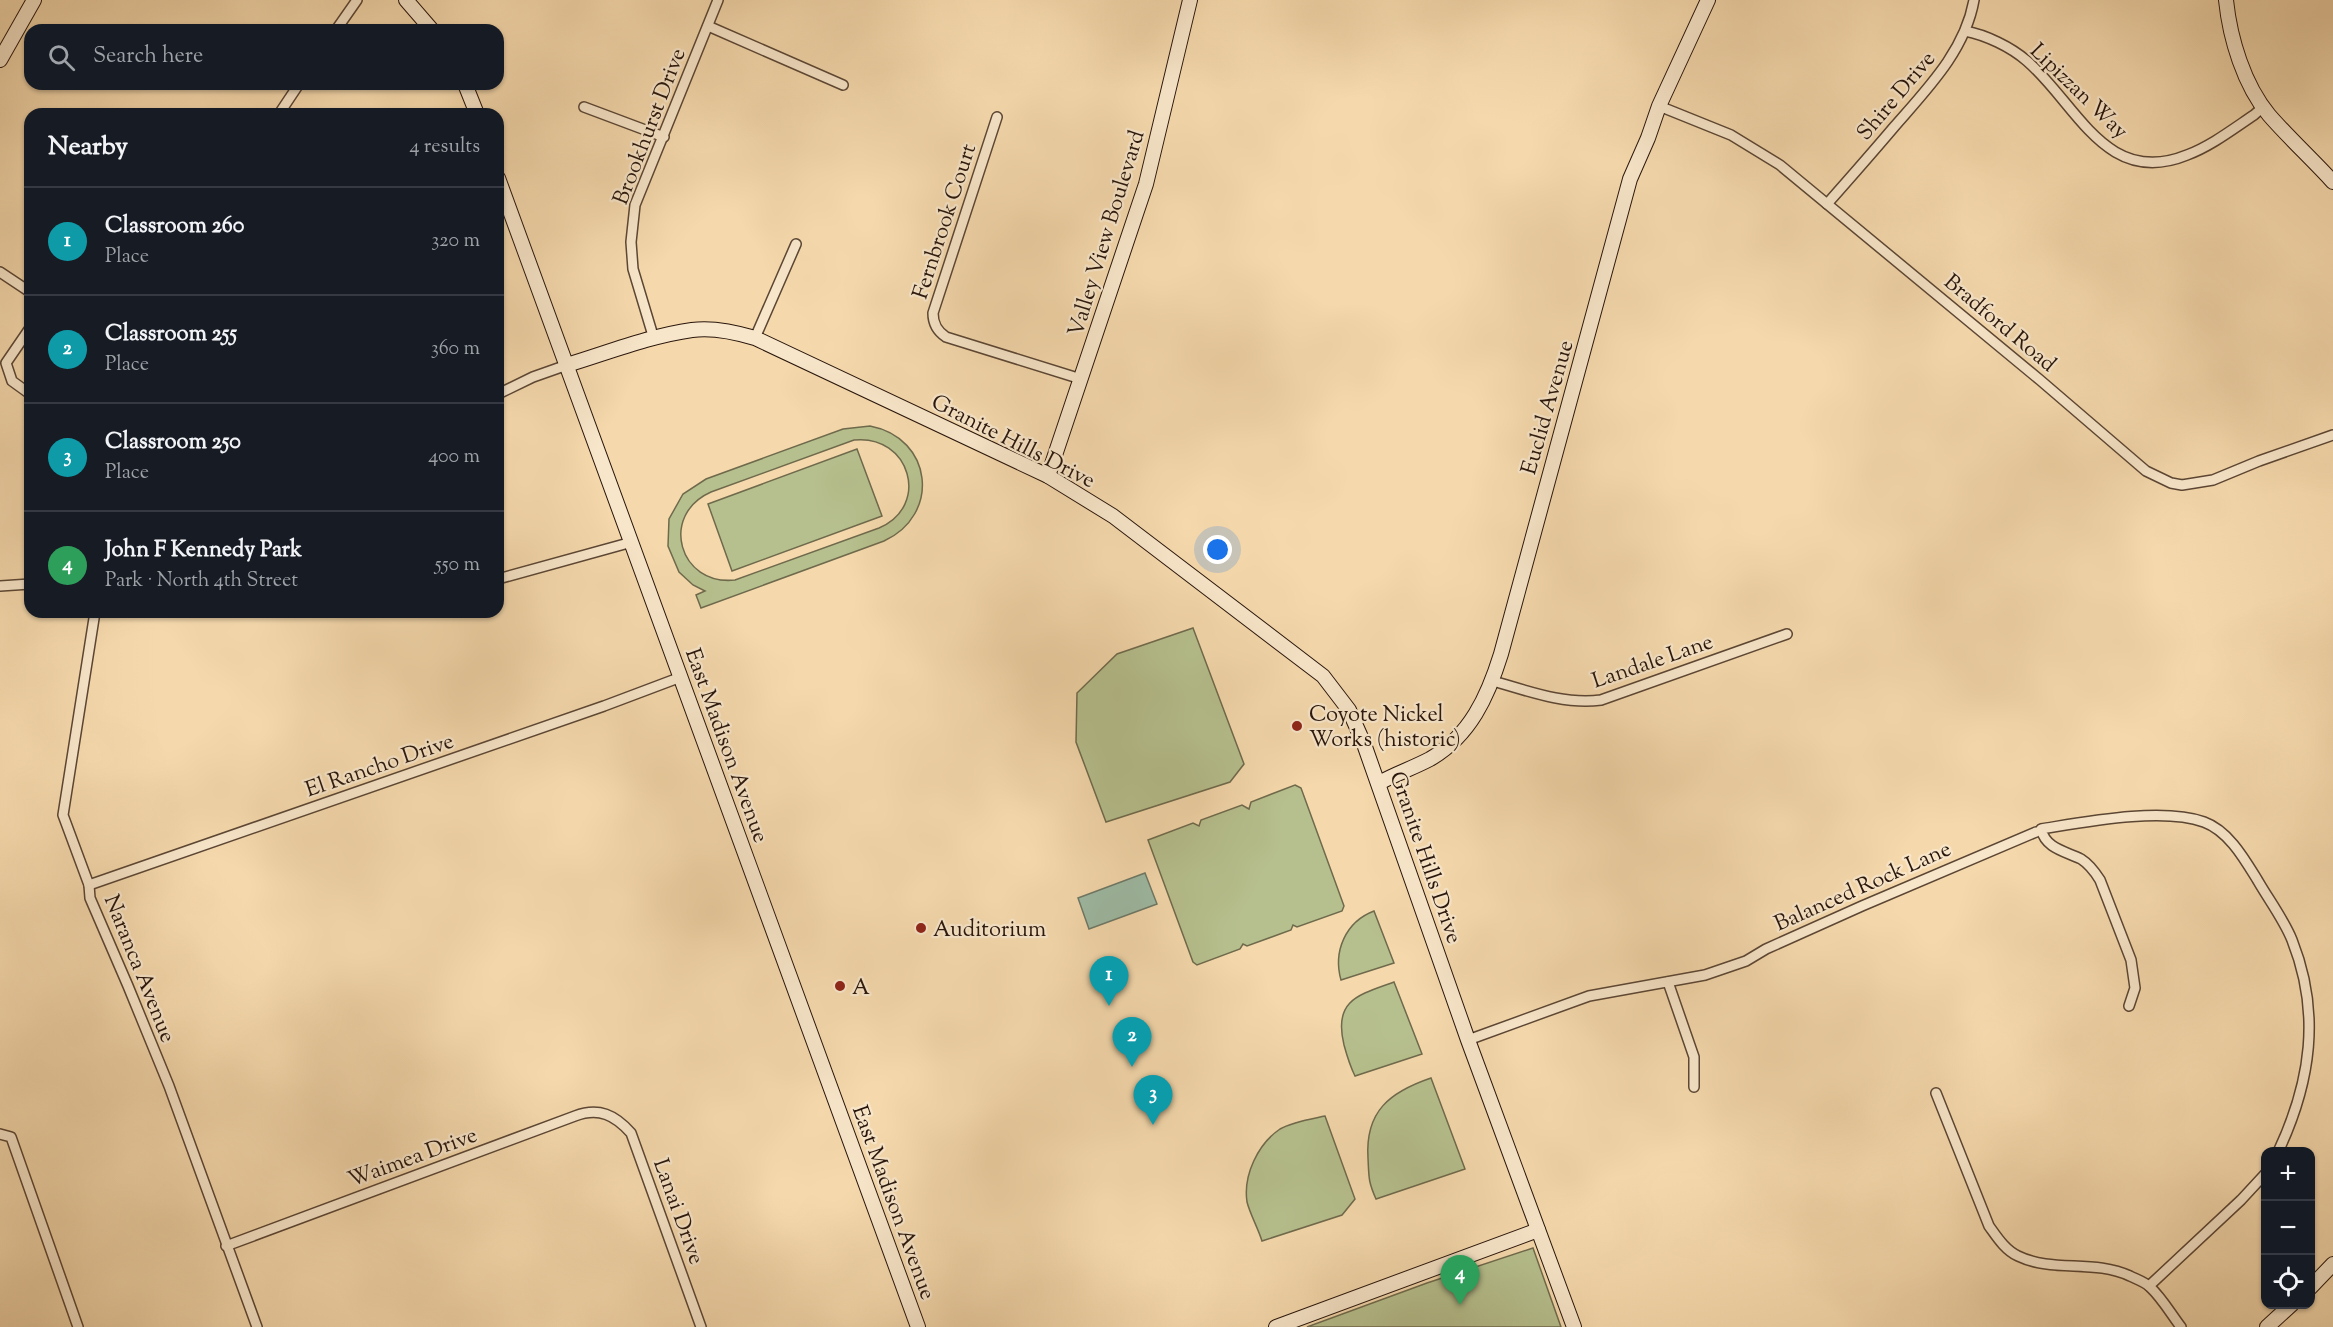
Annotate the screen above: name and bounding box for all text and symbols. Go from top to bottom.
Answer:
search box [24,24,504,90]
street label: Lipizzan Way [2021,37,2134,148]
icon: search [45,41,78,74]
text: Search here [93,41,203,73]
street label: Brookhurst Drive [606,44,695,210]
street label: Shire Drive [1850,45,1944,149]
street label: Valley View Boulevard [1061,127,1154,341]
text: Nearby [48,129,128,166]
text: 4 results [409,133,480,162]
street label: Fernbrook Court [906,140,986,304]
text: Classroom 260 [105,211,244,243]
text: 1 [64,227,71,256]
text: 320 m [431,227,480,256]
text: Place [105,243,149,272]
street label: Bradford Road [1936,268,2062,381]
text: Classroom 255 [105,319,237,351]
text: 2 [63,335,72,364]
text: 360 m [431,335,480,364]
street label: Euclid Avenue [1514,337,1583,479]
text: Place [105,351,149,380]
street label: Granite Hills Drive [925,388,1100,498]
text: Classroom 250 [105,427,241,459]
text: 3 [63,443,72,472]
text: 400 m [428,443,480,472]
text: Place [105,459,149,488]
text: John F Kennedy Park [105,535,302,567]
your location [1203,535,1232,564]
text: 4 [62,551,73,580]
text: 550 m [435,551,480,580]
text: Park · North 4th Street [105,567,298,596]
street label: Landale Lane [1588,627,1718,698]
street label: East Madison Avenue [675,644,775,848]
place label: Coyote Nickel Works (historic) [1309,700,1461,757]
marker: Coyote Nickel Works (historic) [1290,719,1304,733]
street label: El Rancho Drive [301,726,458,807]
street label: Granite Hills Drive [1380,768,1469,948]
street label: Balanced Rock Lane [1770,834,1957,941]
street label: Naranca Avenue [94,890,182,1048]
place label: Auditorium [933,915,1046,947]
marker: Auditorium [914,921,928,935]
pin: 1 [1090,956,1128,1006]
place label: A [852,973,870,1005]
marker: A [833,979,847,993]
pin: 2 [1112,1018,1152,1067]
pin: 3 [1134,1076,1172,1125]
street label: East Madison Avenue [842,1101,942,1305]
street label: Waimea Drive [344,1121,482,1197]
map controls [2261,1147,2315,1309]
button: + [2261,1147,2315,1201]
street label: Lanai Drive [643,1155,711,1269]
button: − [2261,1201,2315,1255]
button: locate [2261,1255,2315,1309]
pin: 4 [1440,1256,1480,1305]

